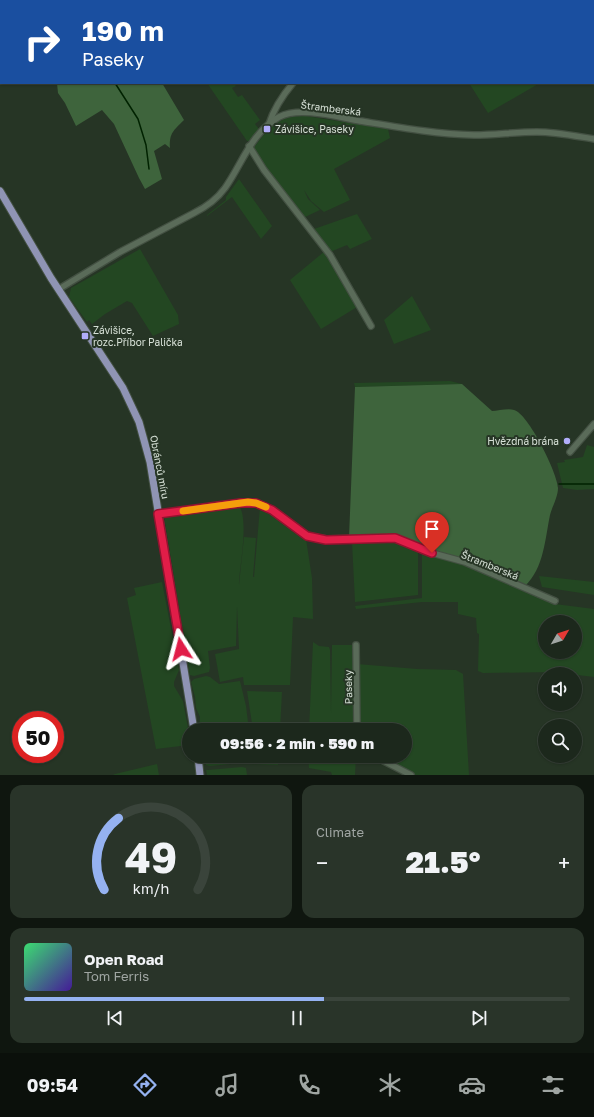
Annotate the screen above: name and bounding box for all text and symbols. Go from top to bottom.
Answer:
text: 190 m [82,14,164,47]
icon: right [16,16,68,68]
text: Paseky [82,48,144,70]
street label: Štramberská [300,97,362,118]
place label: Závišice, Paseky [275,123,354,135]
marker: Závišice, Paseky [262,124,272,134]
place label: Závišice, rozc.Příbor Palička [93,324,183,348]
marker: Závišice, rozc.Příbor Palička [80,331,90,341]
street label: Obránců míru [148,434,172,500]
place label: Hvězdná brána [487,435,559,447]
marker: Hvězdná brána [562,436,572,446]
pin [415,512,449,553]
icon: arrive [421,518,443,540]
street label: Štramberská [460,547,521,582]
north arrow [538,615,582,659]
map controls [538,615,582,763]
position arrow [160,628,202,670]
button: sound [538,667,582,711]
street label: Paseky [342,669,354,704]
speed limit sign: 50 [12,711,64,763]
button: search [538,719,582,763]
text: 09:56 · 2 min · 590 m [220,734,374,752]
text: Climate [316,824,364,840]
text: 49 [125,831,177,881]
text: 21.5° [406,844,480,880]
text: − [316,849,328,876]
text: + [558,849,570,876]
text: km/h [133,879,169,896]
text: Open Road [84,950,164,968]
text: Tom Ferris [84,968,149,984]
icon: previous [104,1007,126,1029]
icon: pause [286,1007,308,1029]
icon: next [468,1007,490,1029]
icon: directions [131,1071,159,1099]
icon: music [213,1071,241,1099]
icon: phone [295,1071,323,1099]
icon: climate [376,1071,404,1099]
icon: car [458,1071,486,1099]
icon: filters [539,1071,567,1099]
text: 09:54 [27,1074,78,1096]

